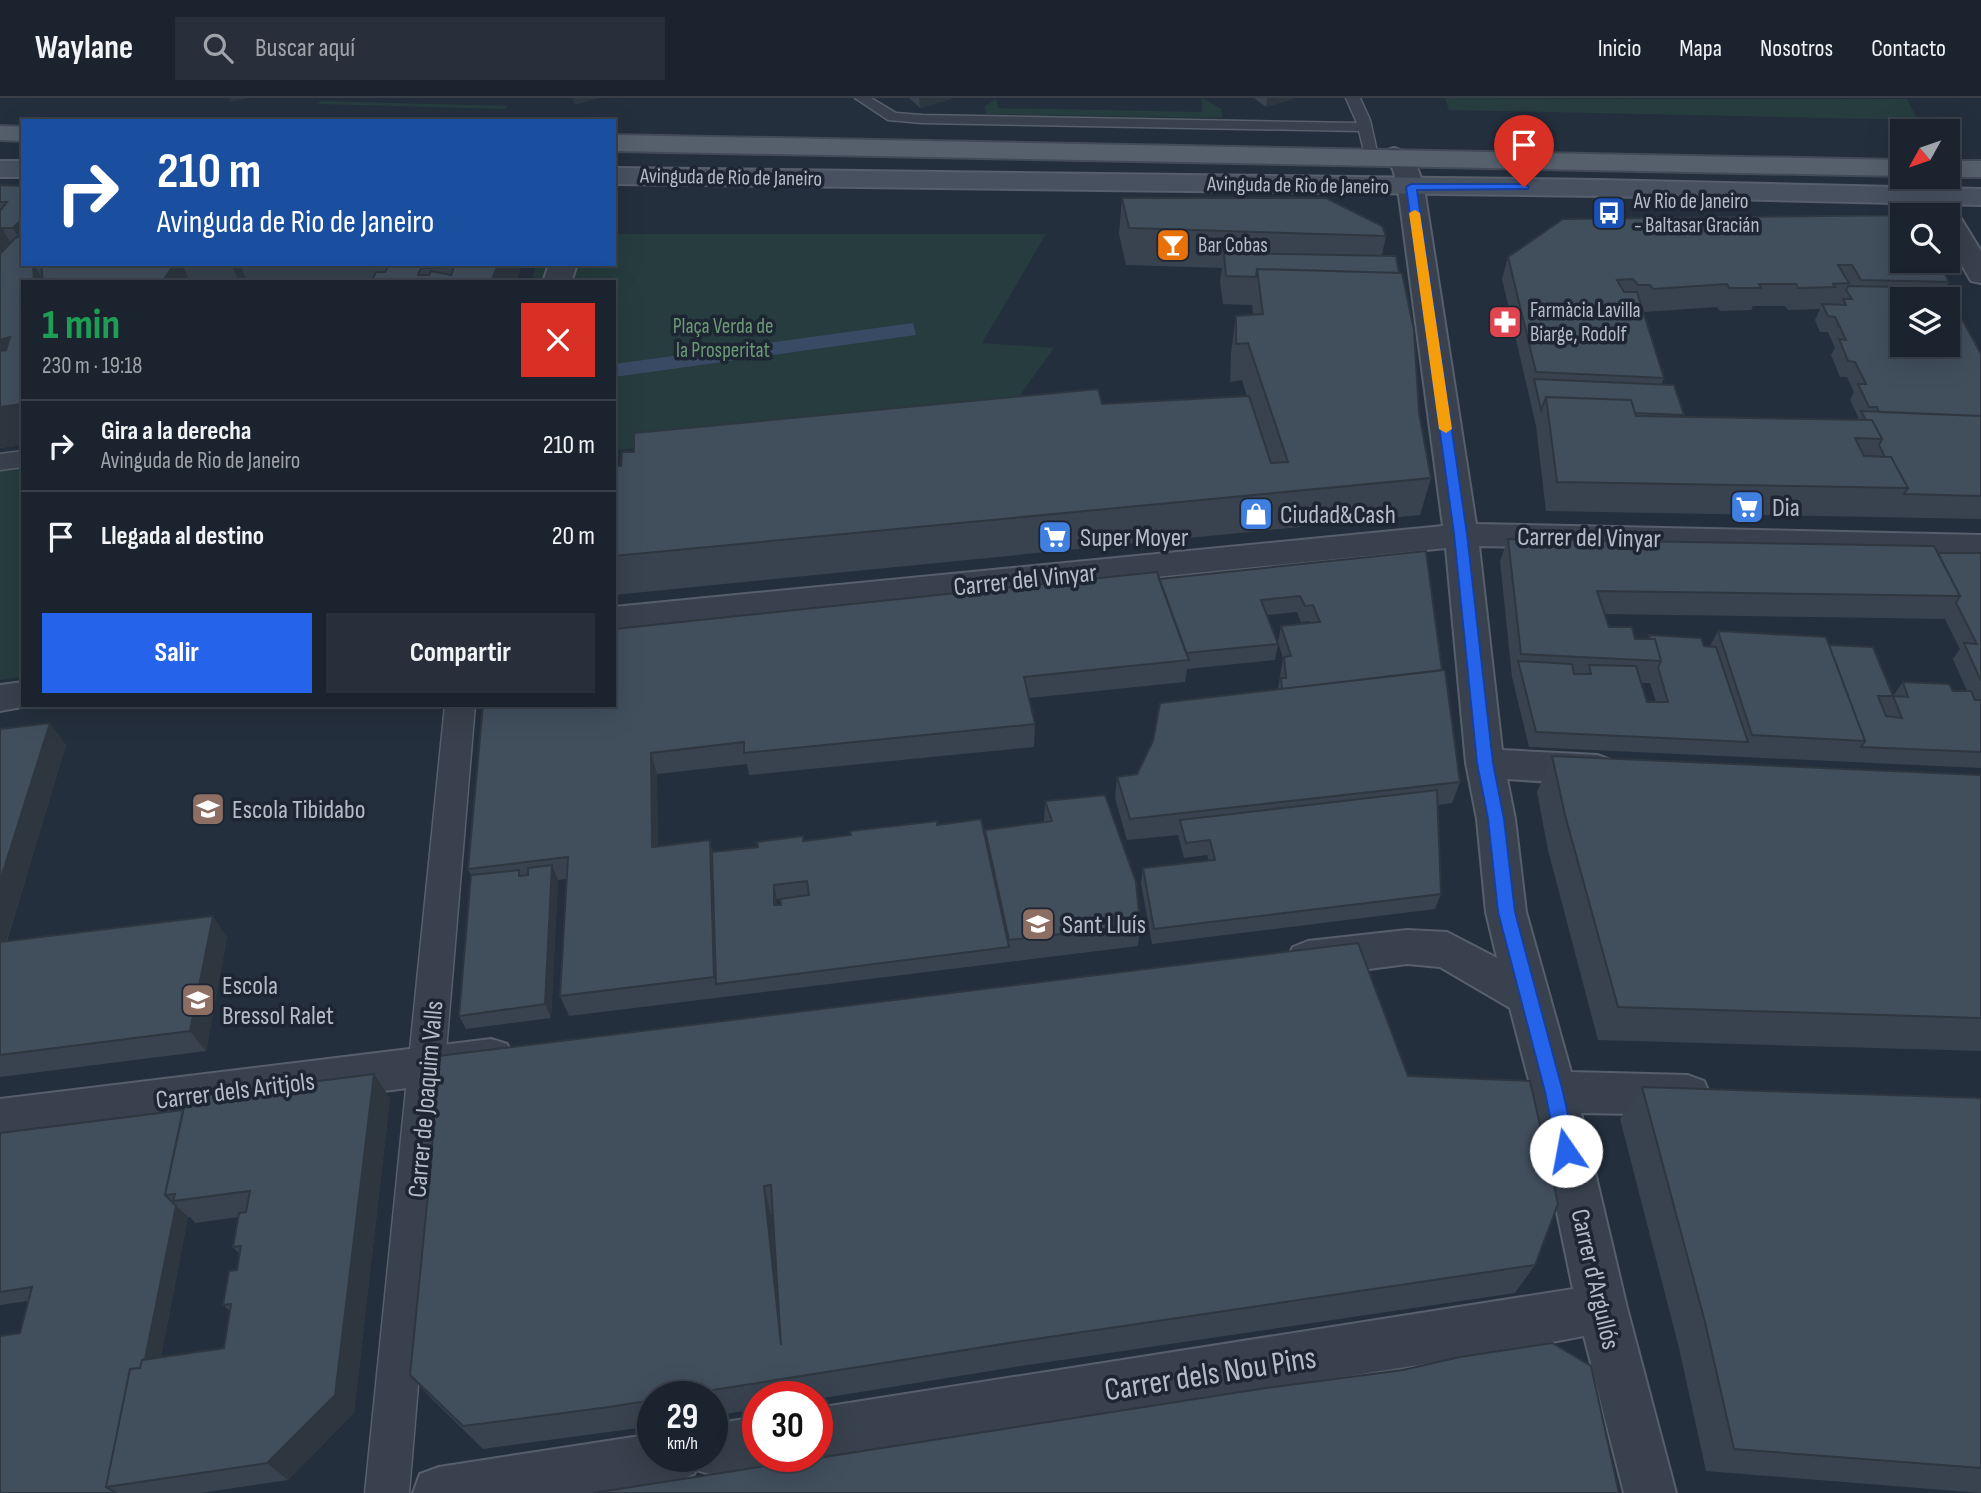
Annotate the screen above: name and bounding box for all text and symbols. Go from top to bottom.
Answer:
search box [175,17,665,80]
text: Waylane [35,28,133,68]
icon: search [199,29,237,67]
text: Buscar aquí [255,33,355,64]
text: Inicio [1598,34,1641,63]
text: Mapa [1679,34,1722,63]
text: Nosotros [1760,34,1833,63]
text: Contacto [1871,34,1946,63]
pin [1494,115,1554,187]
north arrow [1890,119,1960,189]
map controls [1890,119,1960,357]
icon: arrive [1505,126,1543,164]
text: 210 m [157,143,261,202]
icon: right [42,147,133,238]
street label: Avinguda de Rio de Janeiro [639,163,822,192]
street label: Avinguda de Rio de Janeiro [1206,171,1389,200]
place label: Av Rio de Janeiro - Baltasar Gracián [1633,189,1759,238]
bus stop icon: Av Rio de Janeiro - Baltasar Gracián [1590,194,1628,232]
text: Avinguda de Rio de Janeiro [157,203,434,242]
button: search [1890,203,1960,273]
bar icon: Bar Cobas [1154,226,1192,264]
place label: Bar Cobas [1198,233,1268,258]
button: layers [1890,287,1960,357]
place label: Farmàcia Lavilla Biarge, Rodolf [1530,298,1641,347]
text: 1 min [42,300,120,351]
button: close [521,303,595,377]
pharmacy icon: Farmàcia Lavilla Biarge, Rodolf [1486,303,1524,341]
park label: Plaça Verda de la Prosperitat [673,314,773,363]
text: 230 m · 19:18 [42,352,142,380]
text: Gira a la derecha [101,416,251,447]
icon: right [42,427,80,465]
text: 210 m [543,430,595,461]
text: Avinguda de Rio de Janeiro [101,447,300,475]
supermarket icon: Dia [1728,488,1766,526]
place label: Dia [1772,493,1800,524]
shop icon: Ciudad&Cash [1237,495,1275,533]
place label: Ciudad&Cash [1280,500,1396,531]
icon: arrive [42,518,80,556]
supermarket icon: Super Moyer [1036,518,1074,556]
text: Llegada al destino [101,521,264,552]
text: 20 m [552,521,595,552]
street label: Carrer del Vinyar [1517,522,1662,555]
place label: Super Moyer [1080,523,1189,554]
street label: Carrer del Vinyar [952,558,1099,603]
button: Salir [42,613,312,693]
button: Compartir [326,613,595,693]
school or university icon: Escola Tibidabo [189,790,227,828]
place label: Escola Tibidabo [232,795,366,826]
school or university icon: Sant Lluís [1019,905,1057,943]
place label: Sant Lluís [1062,910,1146,941]
place label: Escola Bressol Ralet [222,971,334,1032]
school or university icon: Escola Bressol Ralet [179,981,217,1019]
street label: Carrer de Joaquim Valls [402,999,451,1199]
street label: Carrer dels Aritjols [154,1066,316,1117]
position arrow [1529,1114,1603,1188]
street label: Carrer d'Argullós [1563,1206,1626,1353]
street label: Carrer dels Nou Pins [1102,1339,1319,1410]
speed limit sign: 30 [742,1381,833,1472]
text: 29 [667,1396,698,1439]
text: km/h [667,1433,698,1454]

